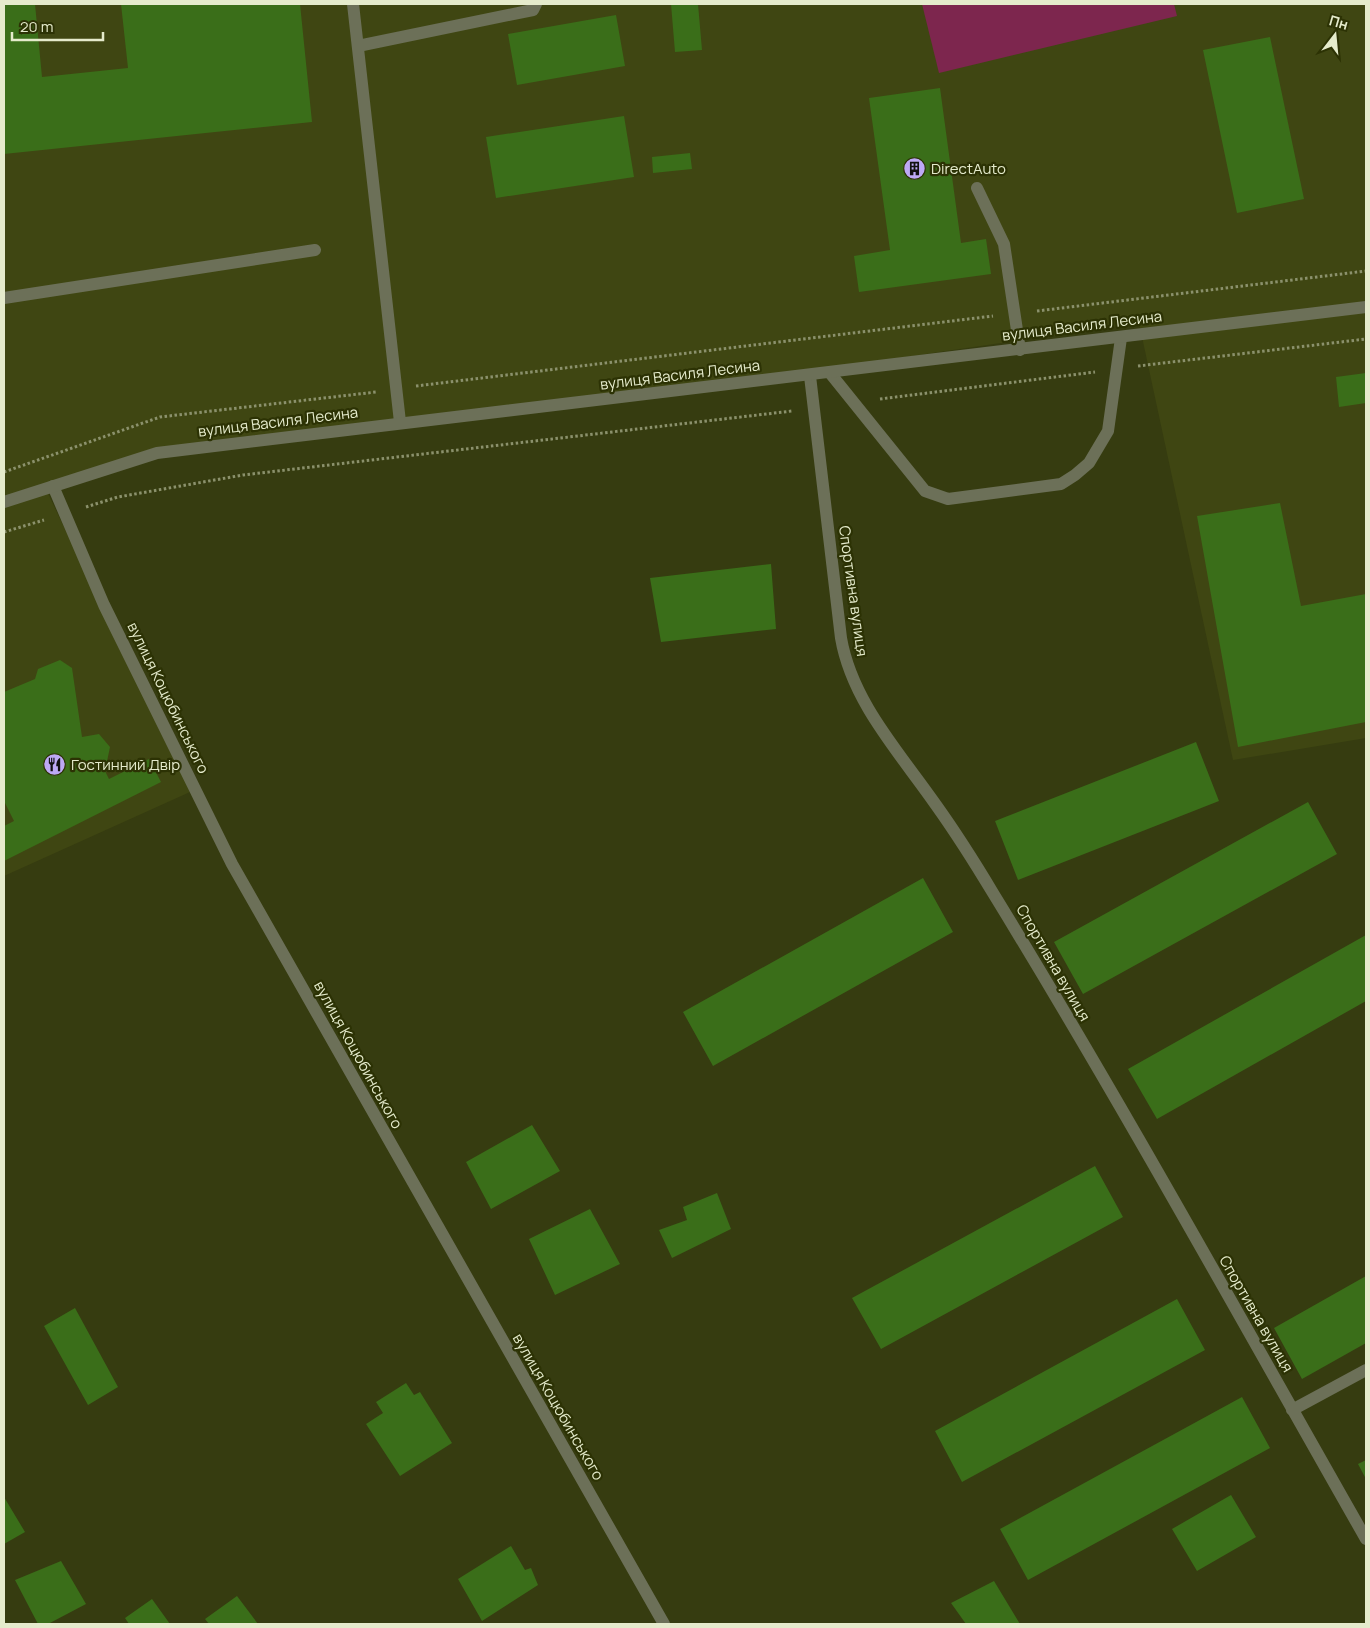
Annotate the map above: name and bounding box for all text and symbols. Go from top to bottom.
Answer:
scale bar [12,10,104,42]
north arrow [1310,10,1360,60]
text: Пн [1327,10,1350,34]
text: 20 m [20,16,53,37]
building icon: DirectAuto [903,157,927,181]
place label: DirectAuto [931,158,1006,179]
street label: вулиця Василя Лесина [1001,305,1163,346]
street label: вулиця Василя Лесина [599,354,761,395]
street label: вулиця Василя Лесина [197,401,359,442]
street label: Спортивна вулиця [834,524,873,658]
street label: вулиця Коцюбинського [123,619,214,777]
restaurant icon: Гостинний Двір [43,753,67,777]
place label: Гостинний Двір [71,754,180,775]
street label: Спортивна вулиця [1011,900,1095,1025]
street label: вулиця Коцюбинського [309,977,408,1133]
street label: Спортивна вулиця [1214,1251,1298,1376]
street label: вулиця Коцюбинського [508,1330,609,1484]

